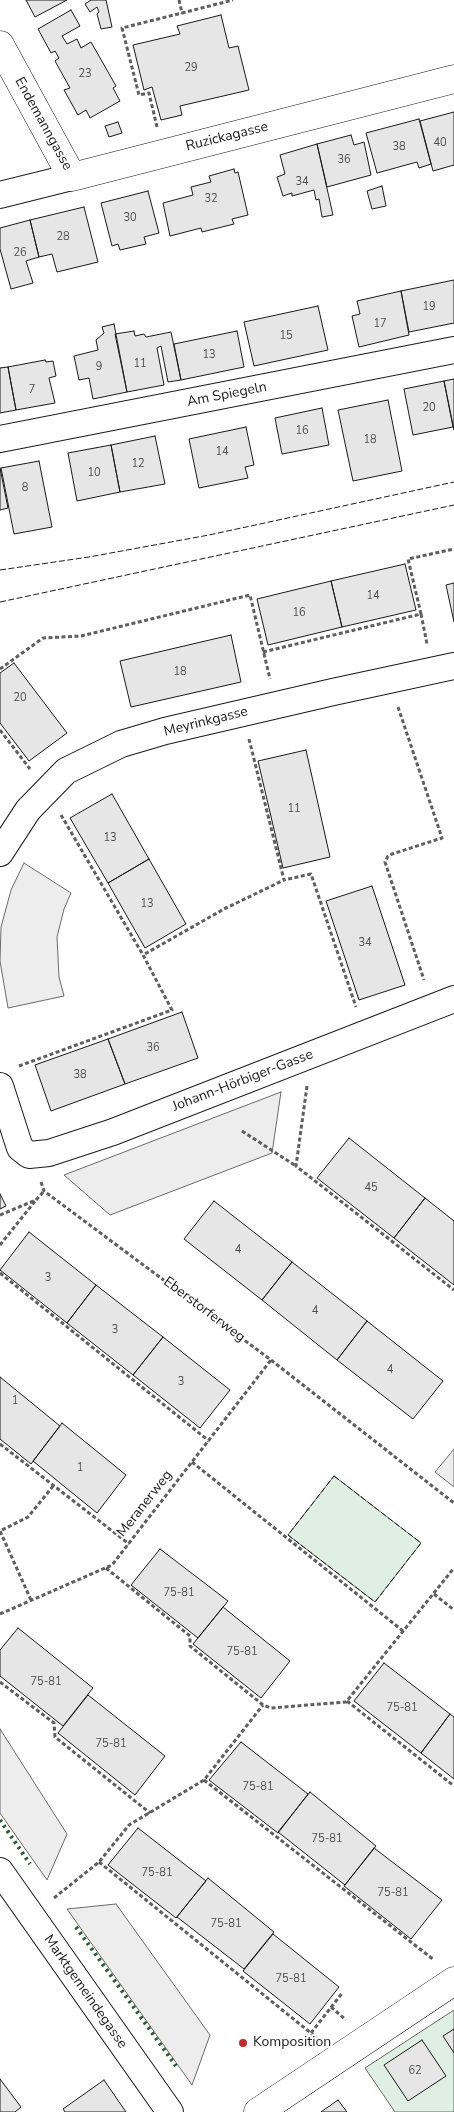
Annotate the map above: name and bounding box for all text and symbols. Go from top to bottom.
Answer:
house number: 29 [184,61,198,75]
house number: 23 [78,67,92,81]
street label: Endemanngasse [11,75,75,173]
street label: Ruzickagasse [184,119,270,155]
house number: 40 [433,136,447,150]
house number: 38 [392,140,406,154]
house number: 36 [337,153,351,167]
house number: 34 [295,175,309,189]
house number: 32 [204,192,218,206]
house number: 30 [123,211,137,225]
house number: 28 [56,230,70,244]
house number: 26 [13,246,27,260]
house number: 19 [422,300,436,314]
house number: 17 [373,317,387,331]
house number: 15 [279,329,293,343]
house number: 13 [202,348,216,362]
house number: 11 [133,357,147,371]
house number: 9 [96,360,102,374]
street label: Am Spiegeln [186,379,268,411]
house number: 7 [29,383,35,397]
house number: 20 [422,401,436,415]
house number: 16 [295,424,309,438]
house number: 18 [363,433,377,447]
house number: 14 [215,445,229,459]
house number: 12 [131,457,145,471]
house number: 10 [87,466,101,480]
house number: 8 [22,481,28,495]
house number: 14 [366,589,380,603]
house number: 16 [292,606,306,620]
house number: 18 [173,665,187,679]
house number: 20 [13,691,27,705]
street label: Meyrinkgasse [162,703,250,741]
house number: 11 [287,802,301,816]
house number: 13 [103,831,117,845]
house number: 13 [140,897,154,911]
house number: 34 [358,936,372,950]
house number: 36 [146,1041,160,1055]
street label: Johann-Hörbiger-Gasse [170,1046,316,1116]
house number: 38 [73,1068,87,1082]
house number: 45 [364,1181,378,1195]
house number: 4 [235,1243,241,1257]
house number: 3 [45,1271,51,1285]
street label: Eberstorferweg [160,1274,248,1346]
house number: 4 [312,1304,318,1318]
house number: 3 [112,1323,118,1337]
house number: 4 [387,1363,393,1377]
house number: 3 [178,1375,184,1389]
house number: 1 [12,1394,18,1408]
house number: 1 [77,1461,83,1475]
street label: Meranerweg [114,1467,176,1541]
house number: 75-81 [163,1586,195,1600]
house number: 75-81 [226,1645,258,1659]
house number: 75-81 [30,1675,62,1689]
house number: 75-81 [386,1701,418,1715]
house number: 75-81 [95,1737,127,1751]
house number: 75-81 [242,1780,274,1794]
house number: 75-81 [311,1832,343,1846]
house number: 75-81 [141,1866,173,1880]
house number: 75-81 [377,1886,409,1900]
house number: 75-81 [210,1917,242,1931]
street label: Marktgemeindegasse [40,1932,130,2052]
house number: 75-81 [275,1972,307,1986]
place label: Komposition [253,2035,331,2051]
marker: Komposition [237,2037,249,2049]
house number: 62 [408,2064,422,2078]

